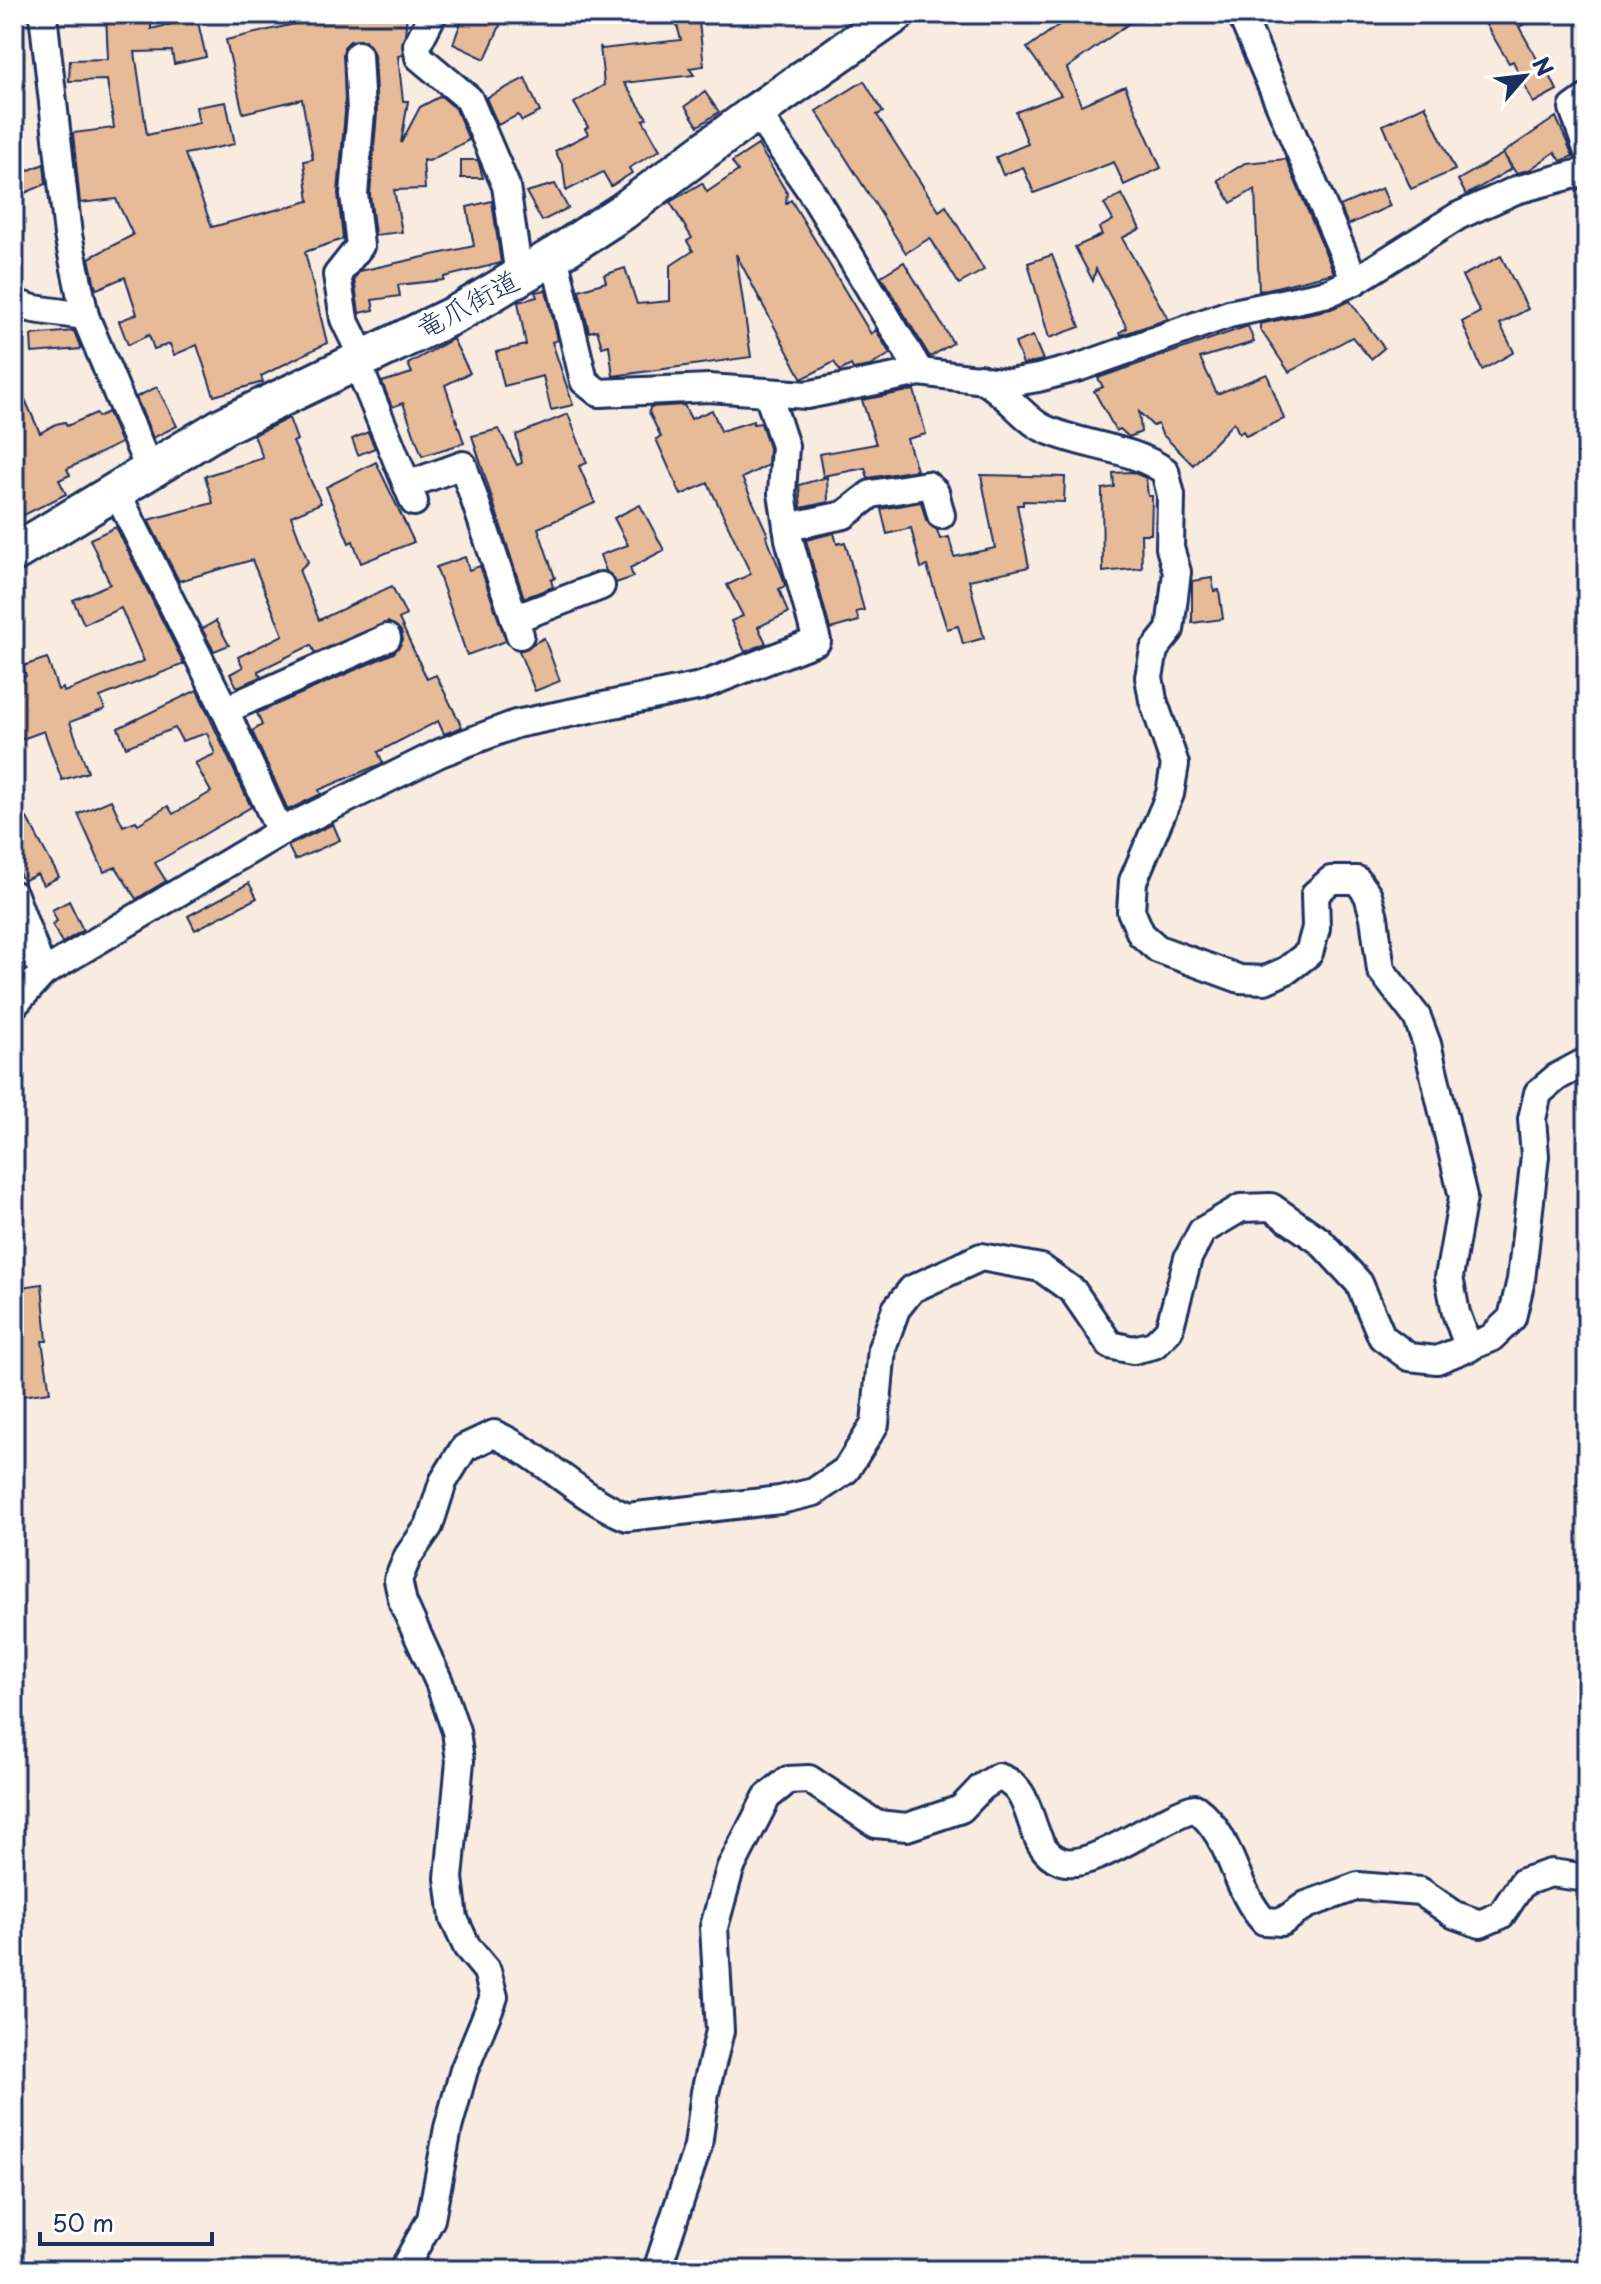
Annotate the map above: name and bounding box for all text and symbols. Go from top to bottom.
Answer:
north arrow [1485,36,1565,116]
text: N [1525,50,1563,81]
street label: 竜爪街道 [407,258,527,348]
scale bar [40,2196,212,2246]
text: 50 m [52,2204,114,2240]

